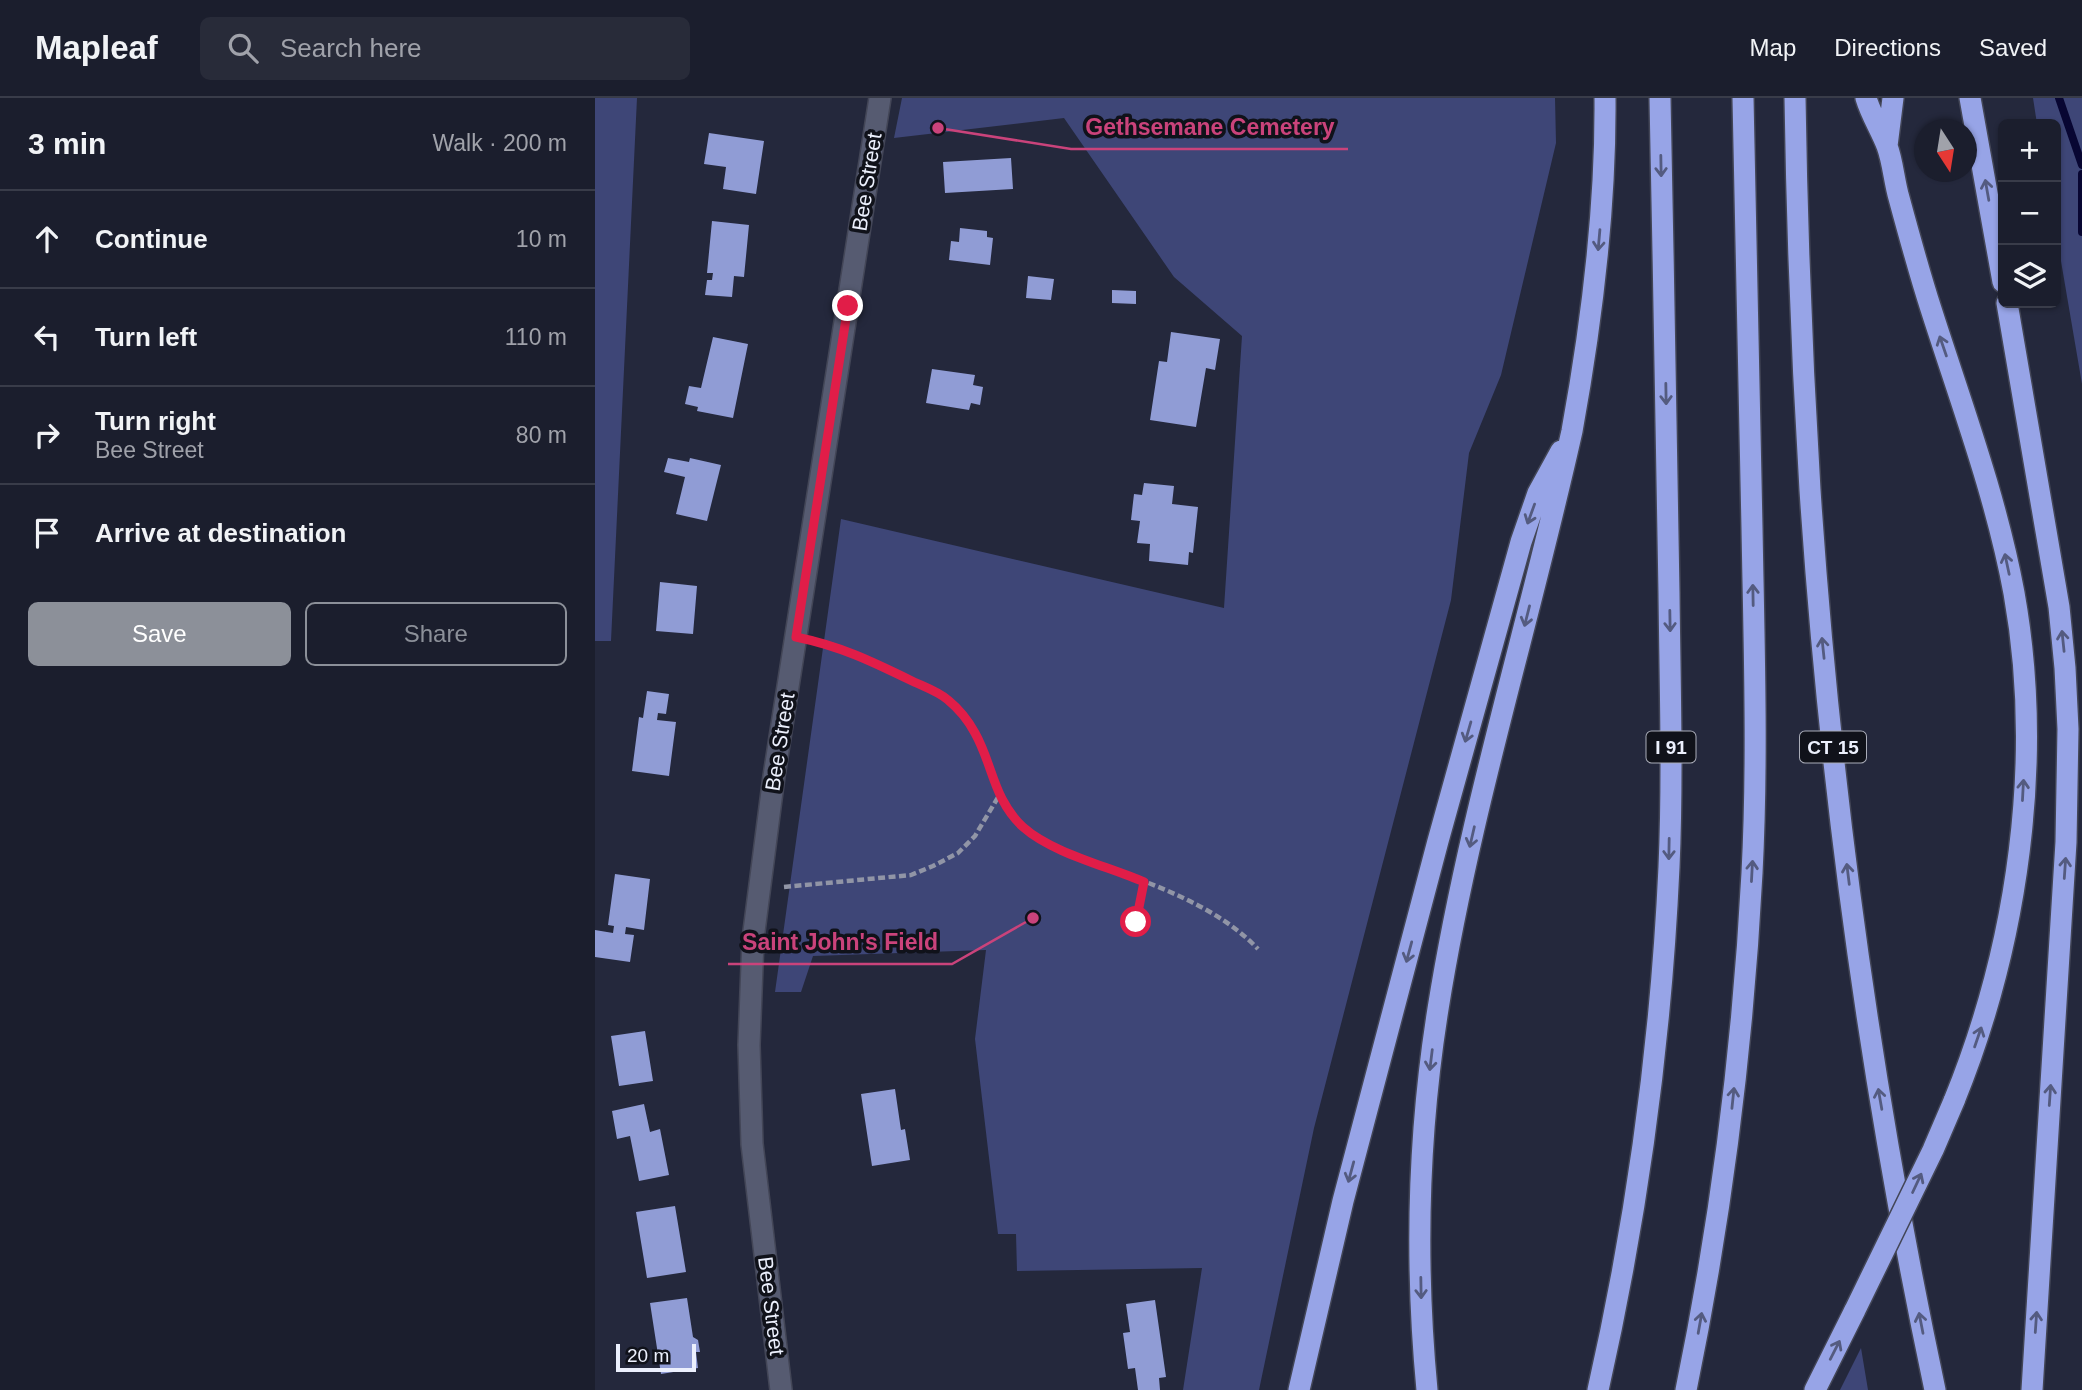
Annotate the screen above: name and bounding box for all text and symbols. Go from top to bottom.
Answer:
search box [200,17,690,80]
text: Mapleaf [35,29,158,66]
icon: search [224,29,262,67]
text: Search here [280,33,422,63]
text: Map [1750,34,1796,61]
text: Directions [1834,34,1941,61]
text: Saved [1979,34,2047,61]
callout: Gethsemane Cemetery [1071,105,1348,149]
text: Gethsemane Cemetery [1085,114,1335,140]
north arrow [1914,119,1977,182]
map controls [1998,119,2061,308]
button: + [1998,119,2061,182]
text: 3 min [28,127,106,160]
text: Walk · 200 m [432,130,567,156]
street label: Bee Street [847,131,886,233]
one-way arrow [1655,154,1668,177]
one-way arrow [1980,180,1993,202]
button: − [1998,182,2061,245]
icon: ahead [28,220,66,258]
text: Continue [95,224,208,254]
text: 10 m [516,226,567,252]
one-way arrow [1592,228,1605,250]
button: layers [1998,245,2061,308]
route end [832,290,863,321]
icon: left [28,318,66,356]
text: Turn left [95,322,197,352]
text: 110 m [505,324,567,350]
one-way arrow [1936,335,1948,357]
one-way arrow [1659,382,1673,405]
text: Turn right [95,406,216,436]
icon: right [28,416,66,454]
text: 80 m [516,422,567,448]
text: Bee Street [95,437,204,463]
one-way arrow [1523,502,1536,524]
icon: arrive [28,514,66,552]
text: Arrive at destination [95,518,346,548]
one-way arrow [2000,553,2014,576]
one-way arrow [1746,584,1760,607]
button: Save [28,602,291,666]
button: Share [305,602,567,666]
one-way arrow [1520,604,1533,627]
one-way arrow [1663,609,1676,632]
one-way arrow [2056,630,2069,652]
one-way arrow [1816,637,1829,660]
street label: Bee Street [760,691,799,793]
one-way arrow [1461,720,1474,743]
road number: I 91 [1647,732,1695,762]
road number: CT 15 [1800,732,1866,762]
one-way arrow [2017,779,2030,802]
one-way arrow [1465,825,1479,848]
one-way arrow [1662,837,1676,860]
one-way arrow [2059,857,2072,880]
one-way arrow [1746,861,1759,883]
one-way arrow [1841,863,1854,886]
route start [1120,906,1151,937]
callout: Saint John's Field [728,920,952,964]
text: Saint John's Field [742,929,938,955]
one-way arrow [1401,941,1414,963]
one-way arrow [1973,1026,1985,1048]
one-way arrow [1424,1049,1437,1071]
one-way arrow [2044,1084,2057,1107]
one-way arrow [1727,1087,1740,1110]
one-way arrow [1873,1089,1886,1111]
one-way arrow [1344,1160,1357,1183]
one-way arrow [1911,1173,1925,1194]
street label: Bee Street [754,1255,789,1357]
one-way arrow [1414,1276,1428,1299]
one-way arrow [2030,1311,2043,1334]
one-way arrow [1693,1312,1707,1335]
one-way arrow [1914,1312,1927,1335]
one-way arrow [1829,1340,1842,1361]
scale bar [616,1341,697,1373]
text: 20 m [627,1345,669,1366]

